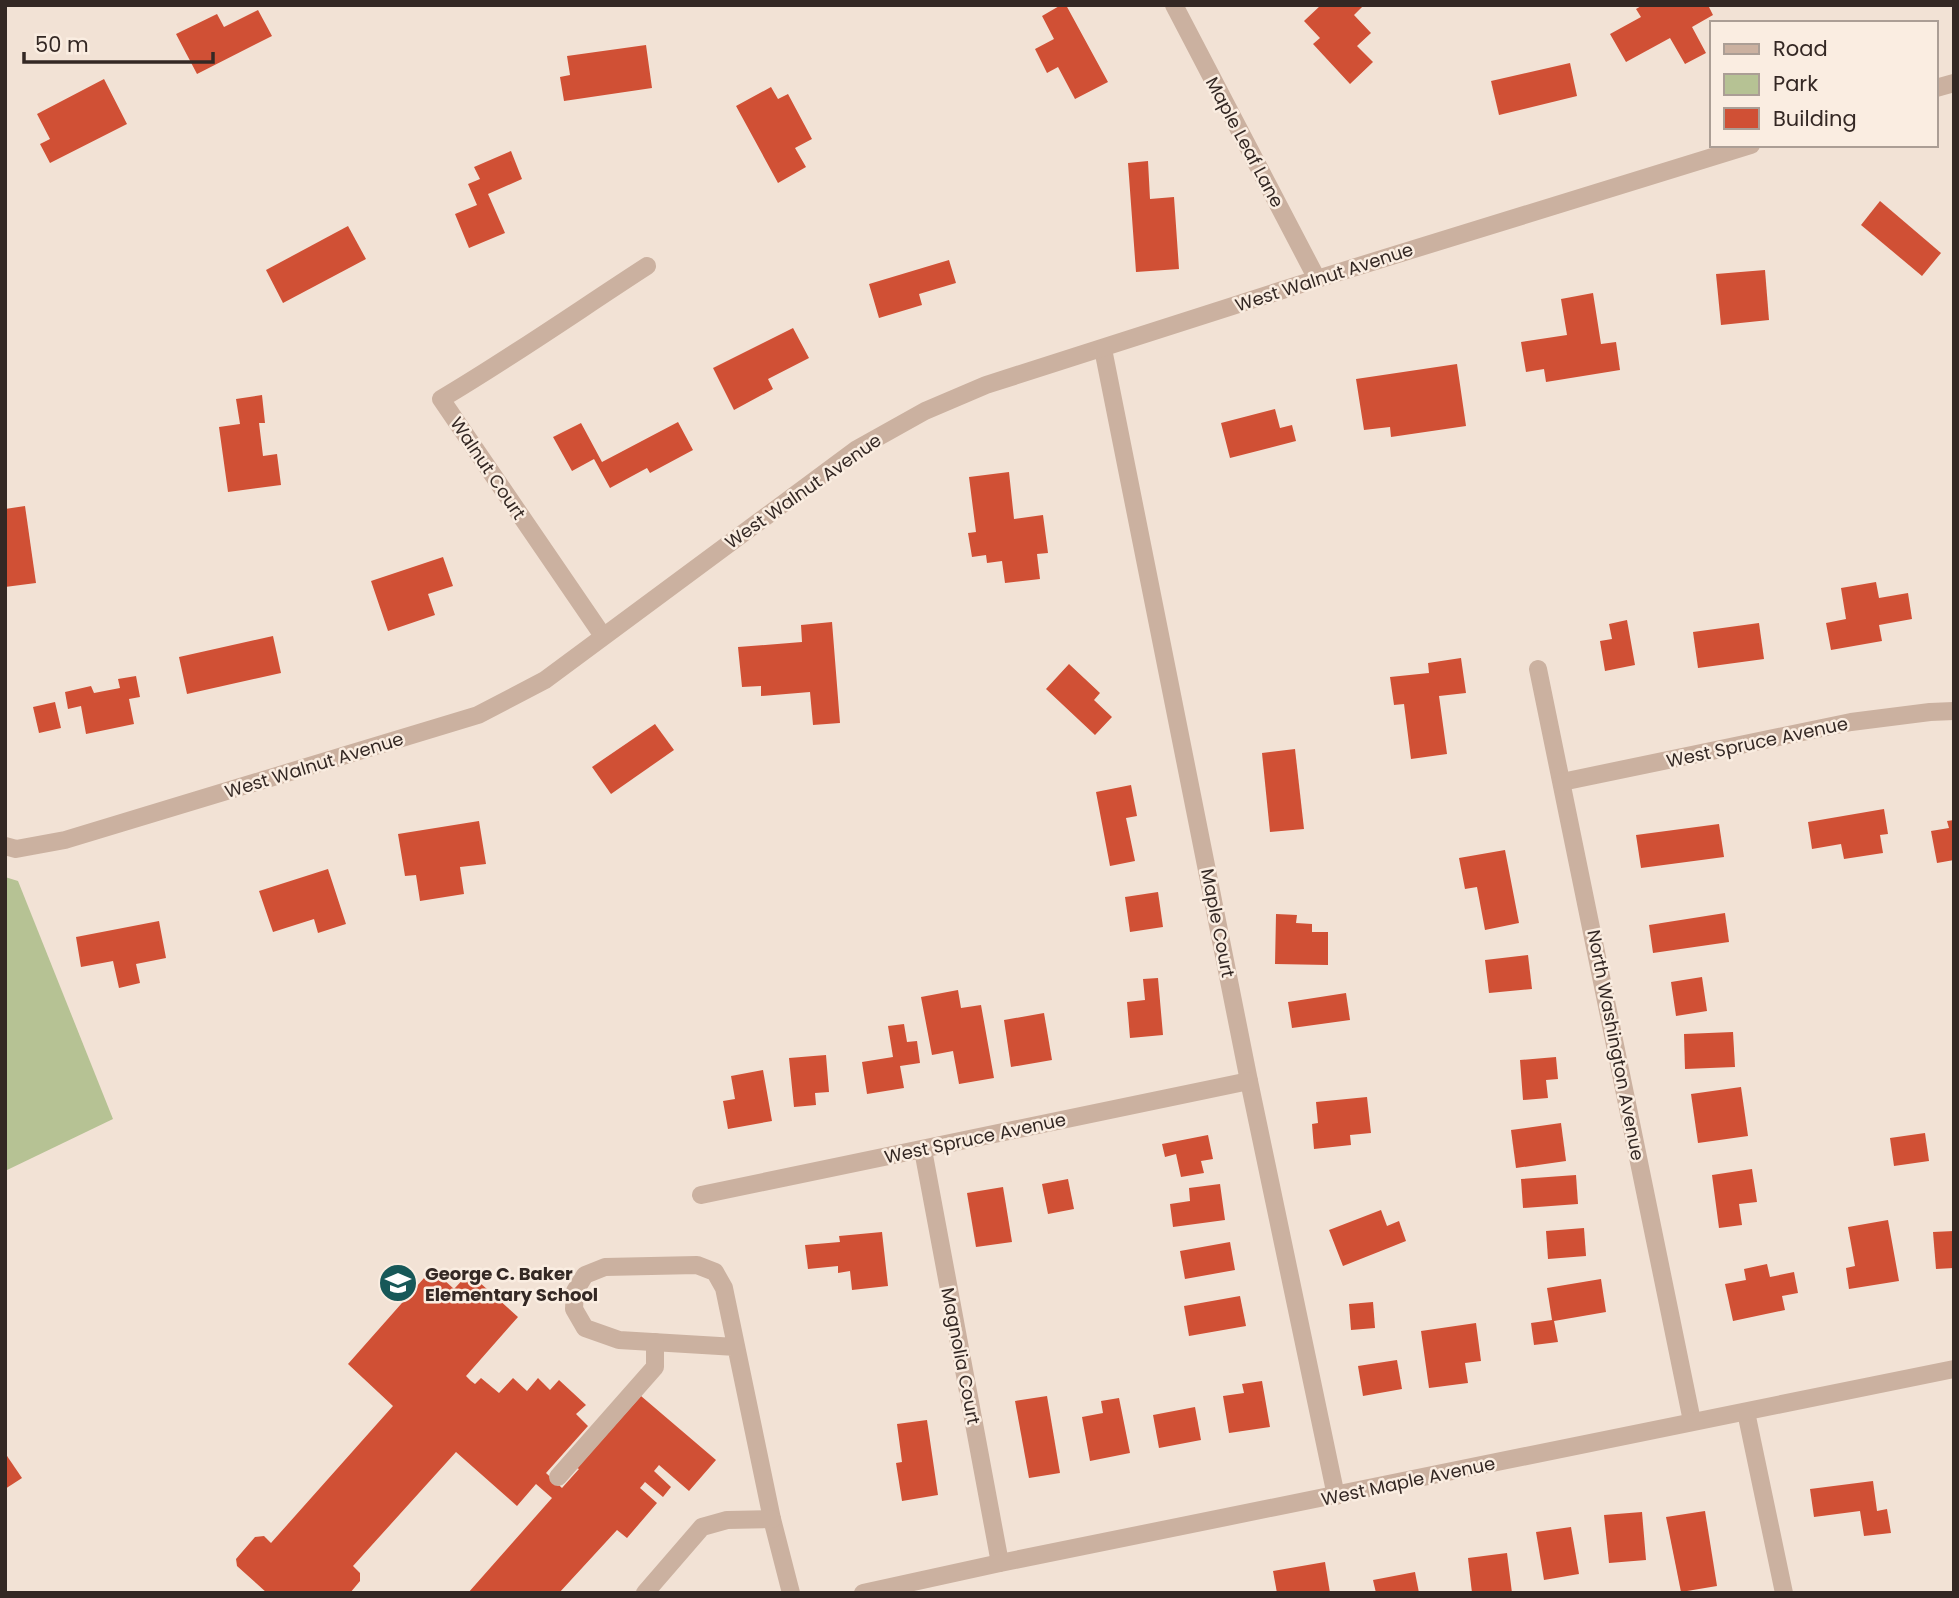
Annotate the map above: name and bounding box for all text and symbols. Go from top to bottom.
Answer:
scale bar [24,21,214,65]
legend [1710,21,1938,147]
text: 50 m [35,30,89,59]
text: Road [1773,34,1828,63]
text: Park [1773,69,1818,98]
street label: Maple Leaf Lane [1200,72,1290,212]
text: Building [1773,104,1857,133]
street label: West Walnut Avenue [1232,236,1416,318]
street label: Walnut Court [444,412,532,524]
street label: West Walnut Avenue [720,428,886,554]
street label: West Spruce Avenue [1664,711,1850,773]
street label: West Walnut Avenue [222,726,406,804]
street label: Maple Court [1195,866,1241,980]
street label: North Washington Avenue [1581,928,1651,1162]
street label: West Spruce Avenue [882,1107,1068,1169]
place label: George C. Baker Elementary School [425,1261,598,1307]
school or university icon: George C. Baker Elementary School [377,1262,419,1304]
street label: Magnolia Court [935,1285,987,1427]
street label: West Maple Avenue [1319,1450,1497,1512]

